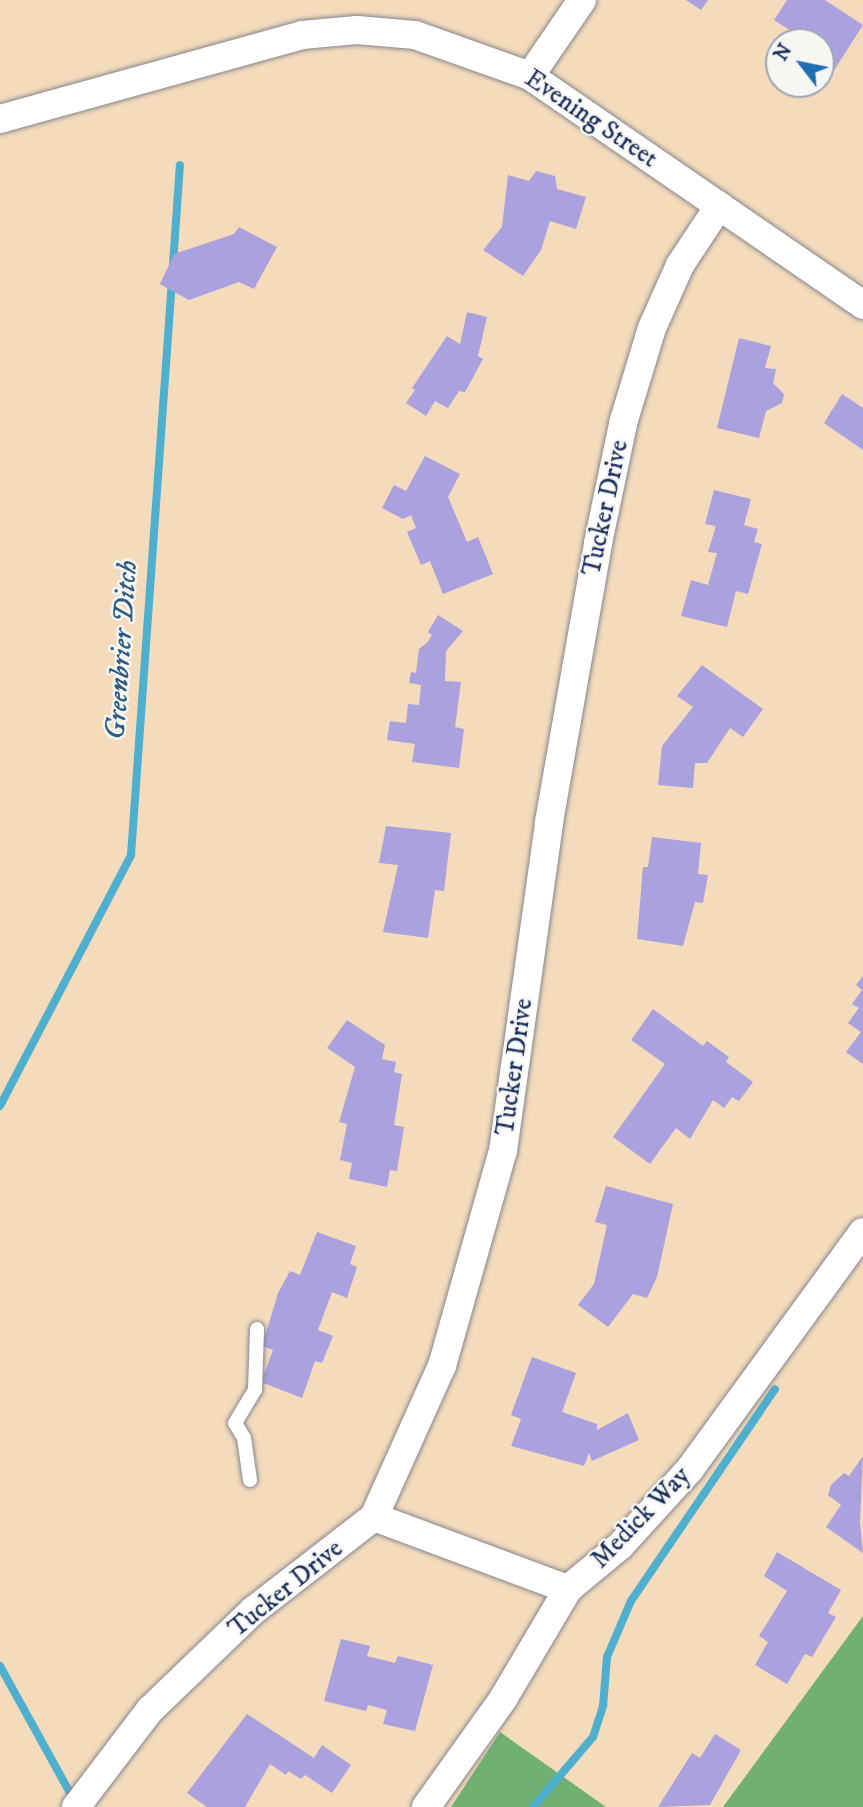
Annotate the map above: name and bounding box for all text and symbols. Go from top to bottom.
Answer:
north arrow [765,28,835,98]
text: N [770,40,797,65]
street label: Evening Street [519,63,663,175]
street label: Tucker Drive [576,437,636,579]
water label: Greenbrier Ditch [99,559,145,741]
street label: Tucker Drive [490,996,540,1138]
street label: Medick Way [585,1461,697,1575]
street label: Tucker Drive [223,1533,349,1645]

